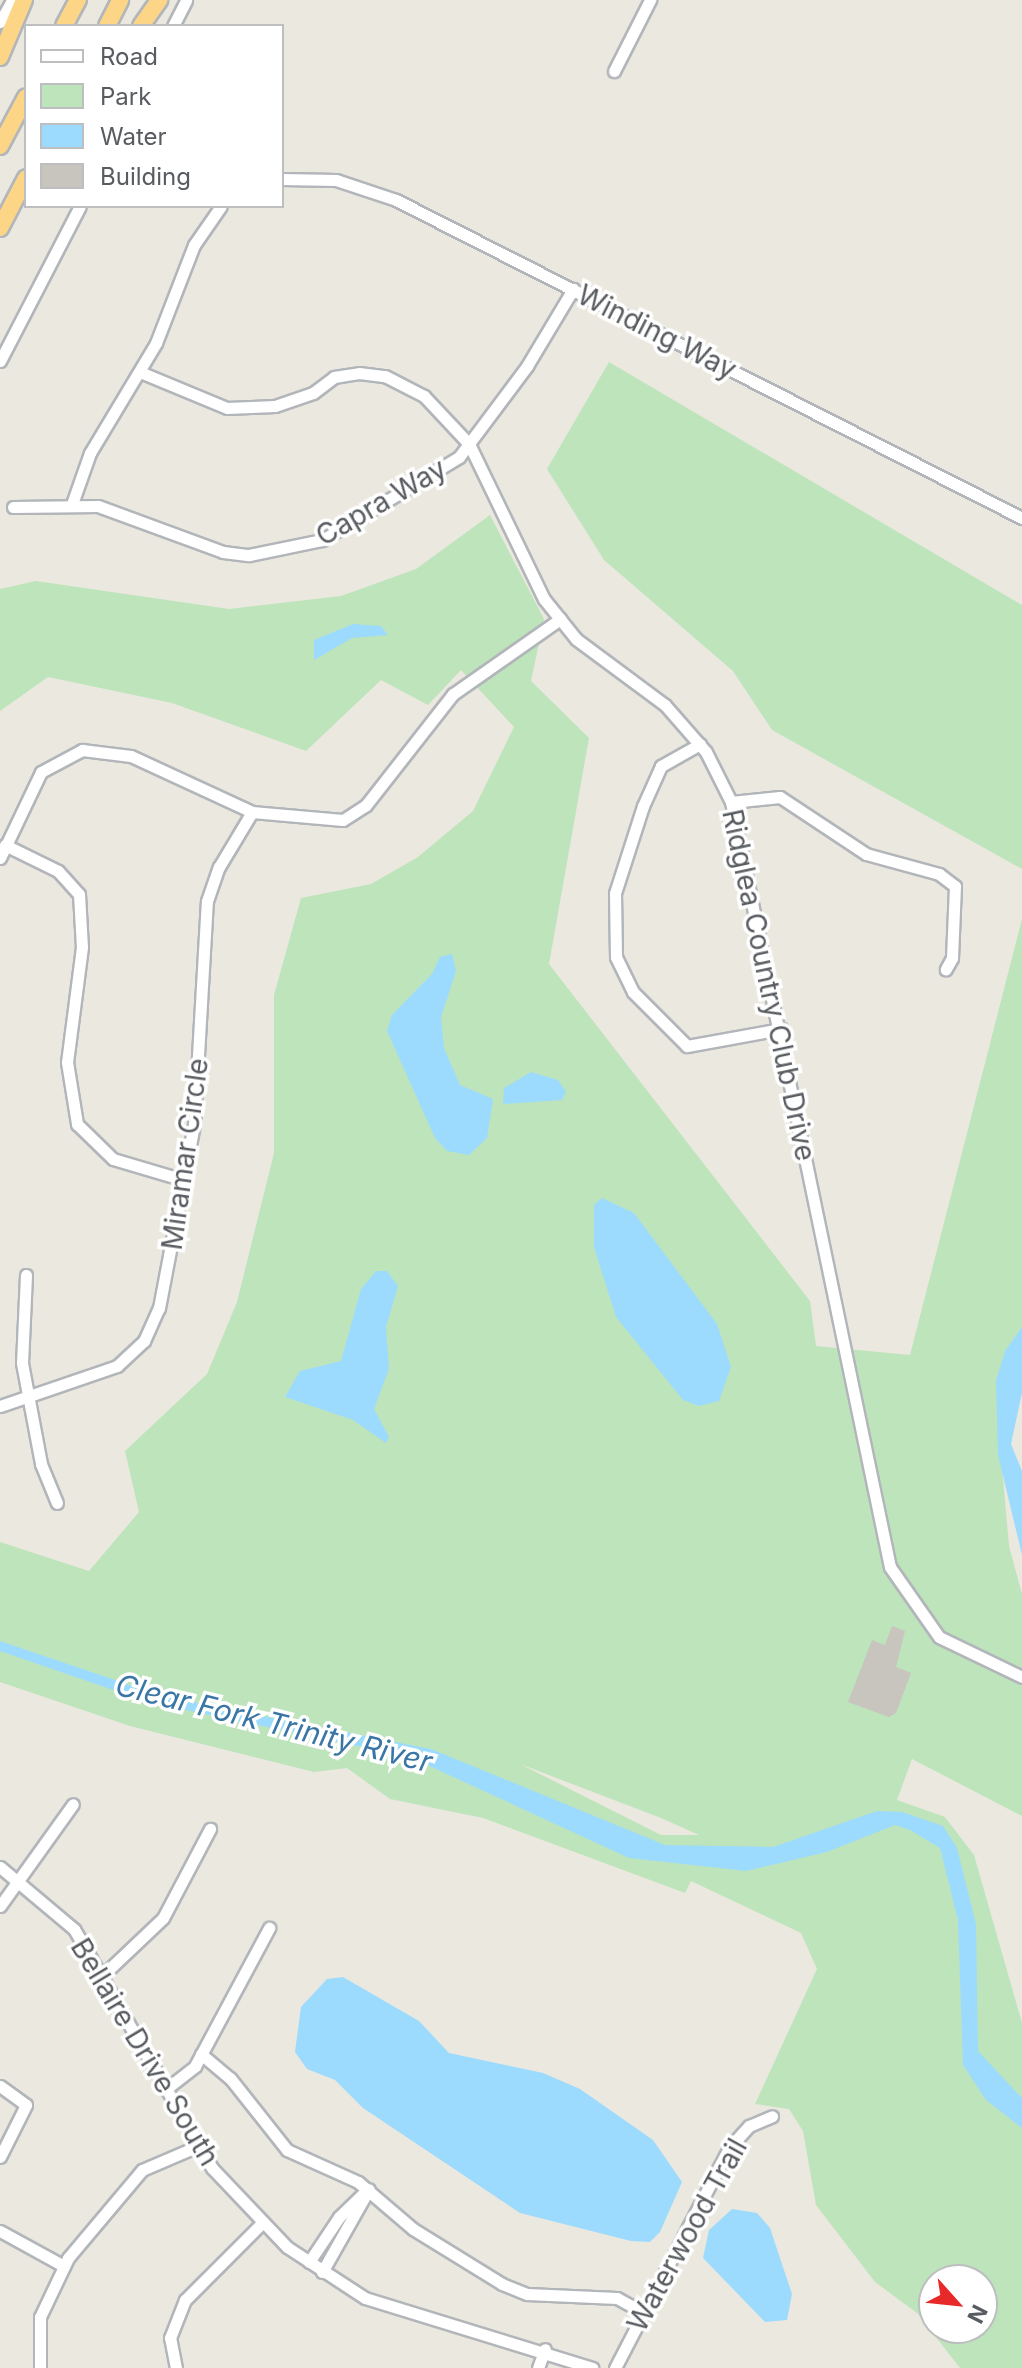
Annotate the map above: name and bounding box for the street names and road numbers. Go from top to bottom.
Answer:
street label: Winding Way [572,278,742,386]
street label: Capra Way [310,451,452,553]
street label: Ridglea Country Club Drive [715,806,823,1164]
street label: Miramar Circle [155,1056,215,1252]
street label: Bellaire Drive South [64,1932,226,2172]
street label: Waterwood Trail [620,2133,754,2337]

